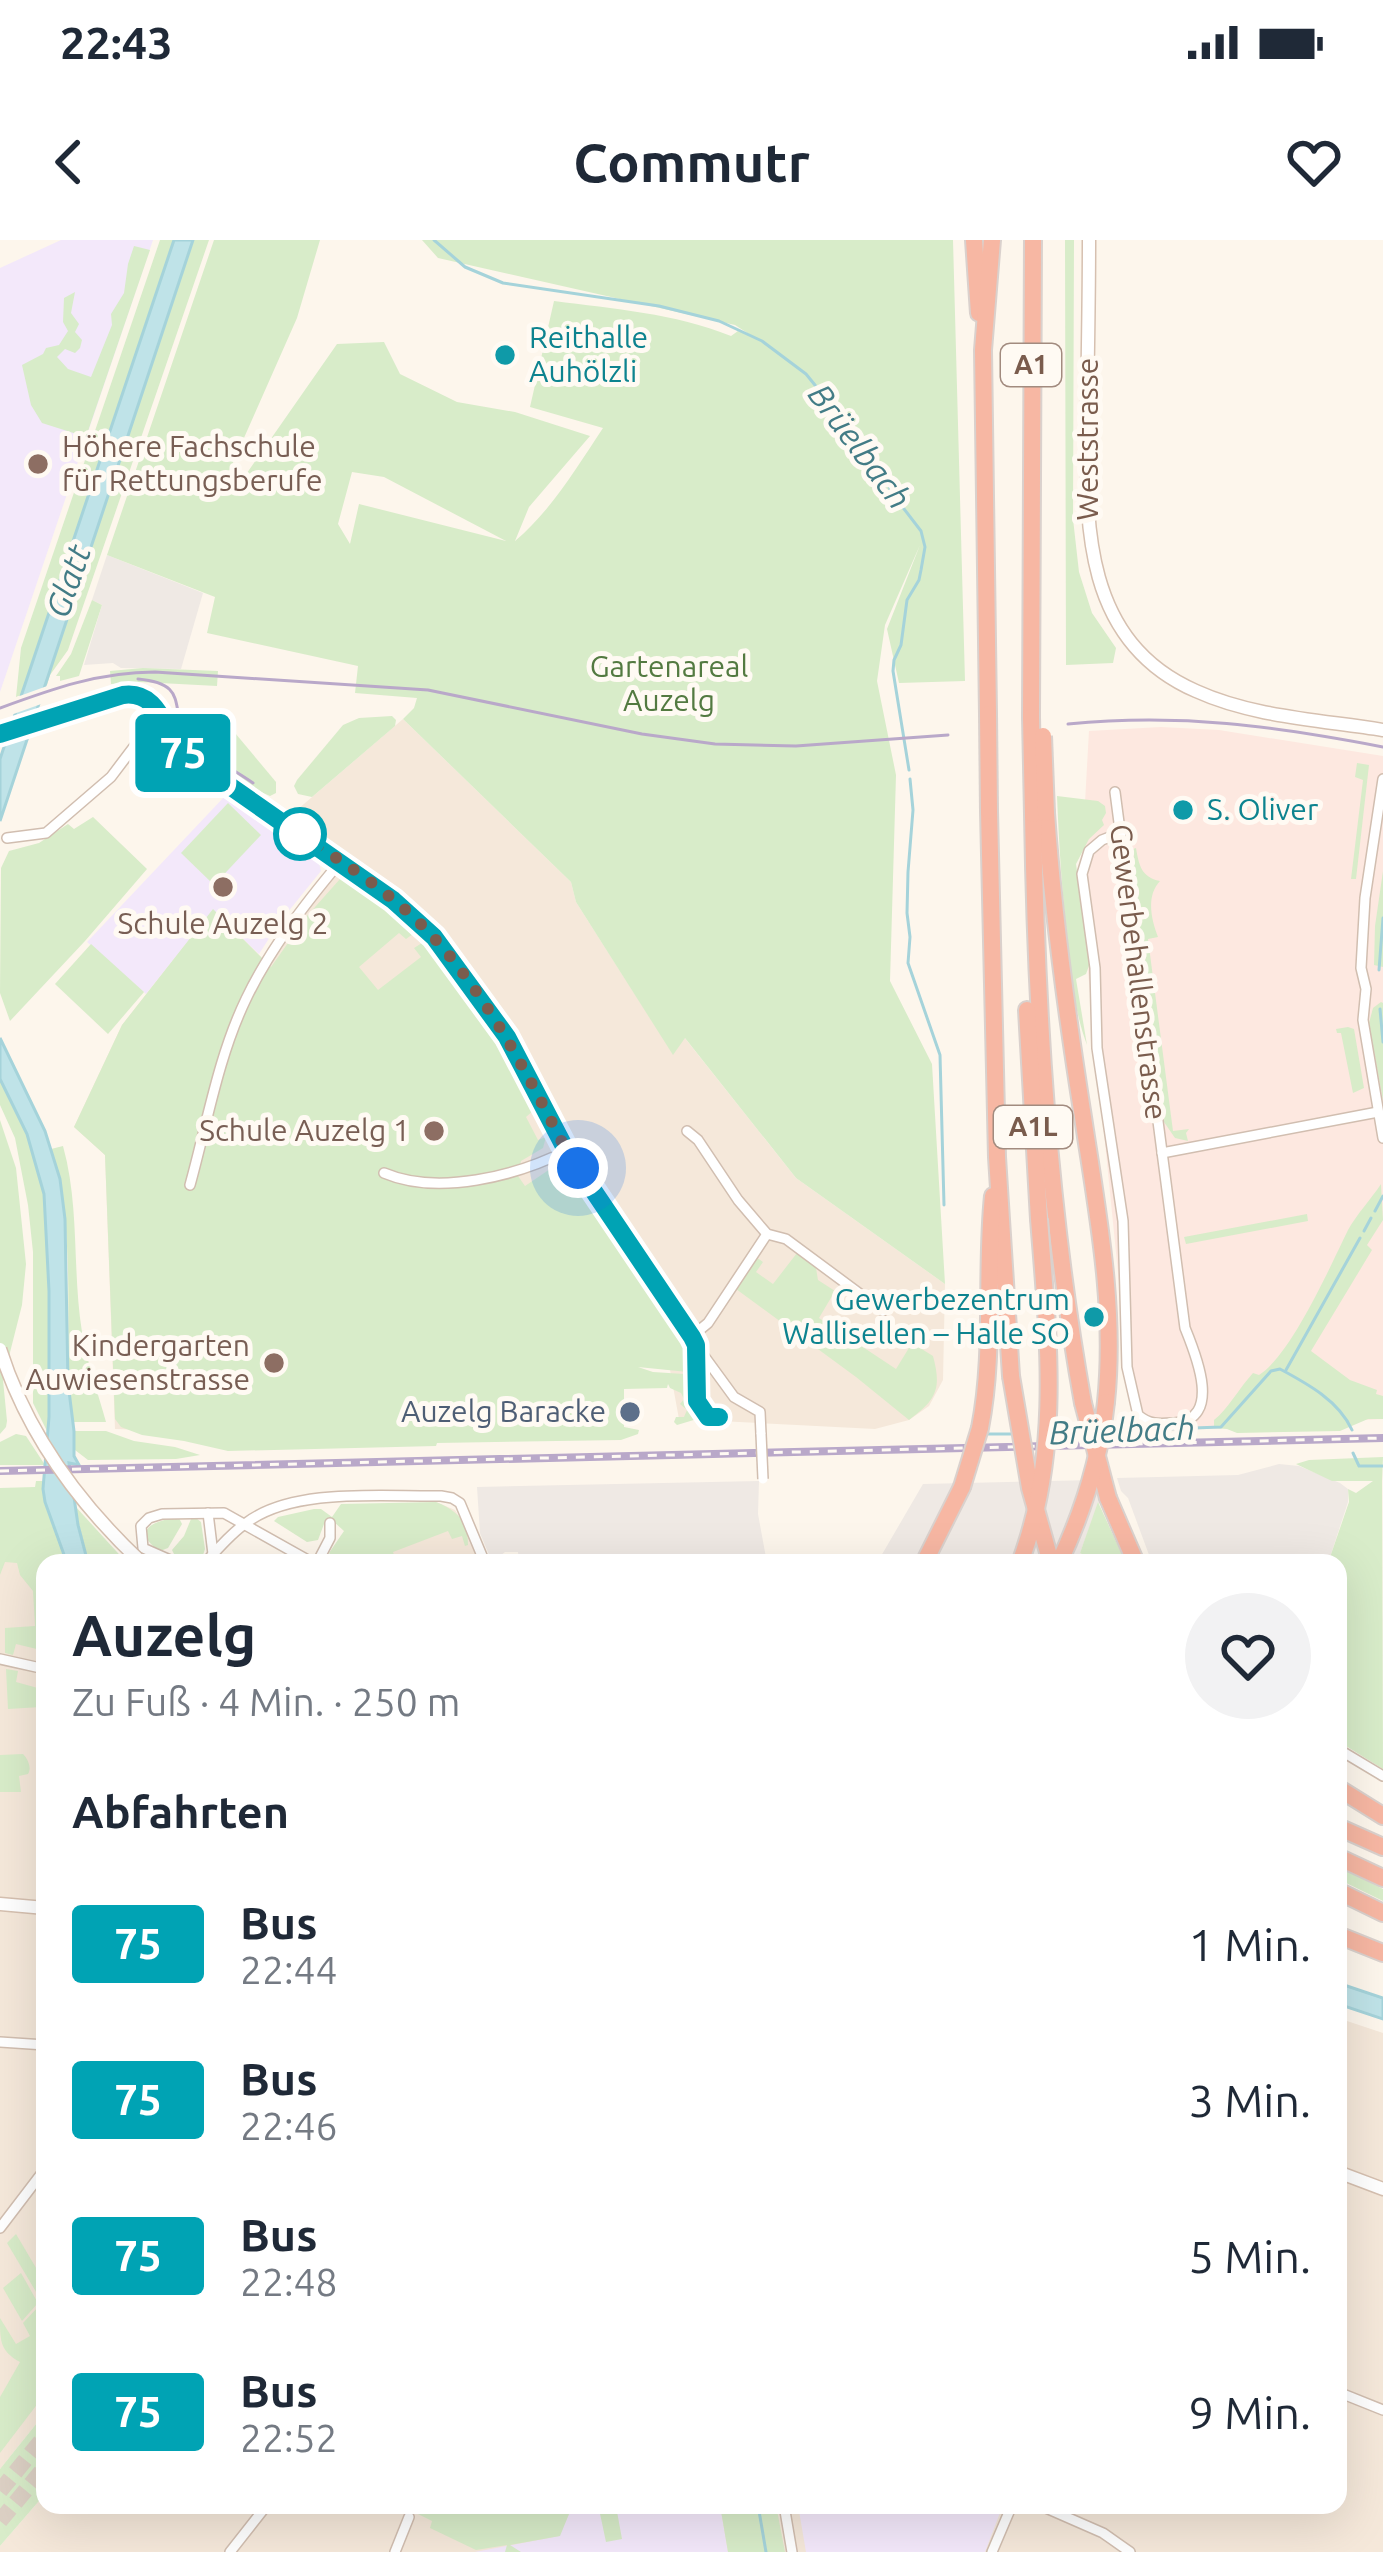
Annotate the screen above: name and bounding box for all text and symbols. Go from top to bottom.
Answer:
text: 22:43 [60,17,173,68]
icon: back [36,129,102,195]
icon: heart [1281,129,1347,195]
text: Commutr [573,132,810,192]
place label: Reithalle Auhölzli [529,320,648,388]
marker: Reithalle Auhölzli [492,342,518,368]
road number: A1 [1001,344,1061,386]
street label: Weststrasse [1070,358,1104,520]
water label: Brüelbach [802,376,919,515]
place label: Höhere Fachschule für Rettungsberufe [62,429,323,497]
marker: Höhere Fachschule für Rettungsberufe [25,451,51,477]
water label: Glatt [38,539,97,622]
park label: Gartenareal Auzelg [590,649,748,717]
line badge: 75 [129,714,237,792]
text: 75 [159,729,207,776]
place label: S. Oliver [1207,792,1319,826]
marker: S. Oliver [1170,797,1196,823]
unlabelled marker [275,809,325,859]
street label: Gewerbehallenstrasse [1104,822,1174,1122]
marker: Schule Auzelg 2 [210,874,236,900]
place label: Schule Auzelg 2 [118,906,328,940]
road number: A1L [994,1106,1072,1148]
place label: Schule Auzelg 1 [199,1113,410,1147]
marker: Schule Auzelg 1 [421,1118,447,1144]
your location [548,1138,608,1198]
place label: Gewerbezentrum Wallisellen – Halle SO [782,1282,1070,1350]
marker: Gewerbezentrum Wallisellen – Halle SO [1081,1304,1107,1330]
place label: Kindergarten Auwiesenstrasse [25,1328,250,1396]
marker: Kindergarten Auwiesenstrasse [261,1350,287,1376]
place label: Auzelg Baracke [401,1394,606,1428]
marker: Auzelg Baracke [617,1399,643,1425]
water label: Brüelbach [1048,1408,1196,1451]
button: heart [1185,1593,1311,1719]
text: Auzelg [72,1603,256,1667]
text: Zu Fuß · 4 Min. · 250 m [72,1680,460,1723]
text: Abfahrten [72,1786,289,1837]
text: Bus [240,1897,317,1948]
text: 1 Min. [1189,1919,1311,1970]
text: 75 [114,1920,162,1967]
text: 22:44 [240,1948,338,1991]
text: Bus [240,2053,317,2104]
text: 3 Min. [1189,2075,1311,2126]
text: 75 [114,2076,162,2123]
text: 22:46 [240,2104,338,2147]
text: Bus [240,2209,317,2260]
text: 5 Min. [1189,2231,1311,2282]
text: 75 [114,2232,162,2279]
text: 22:48 [240,2260,338,2303]
text: Bus [240,2365,317,2416]
text: 9 Min. [1189,2387,1311,2438]
text: 75 [114,2388,162,2435]
text: 22:52 [240,2416,338,2459]

